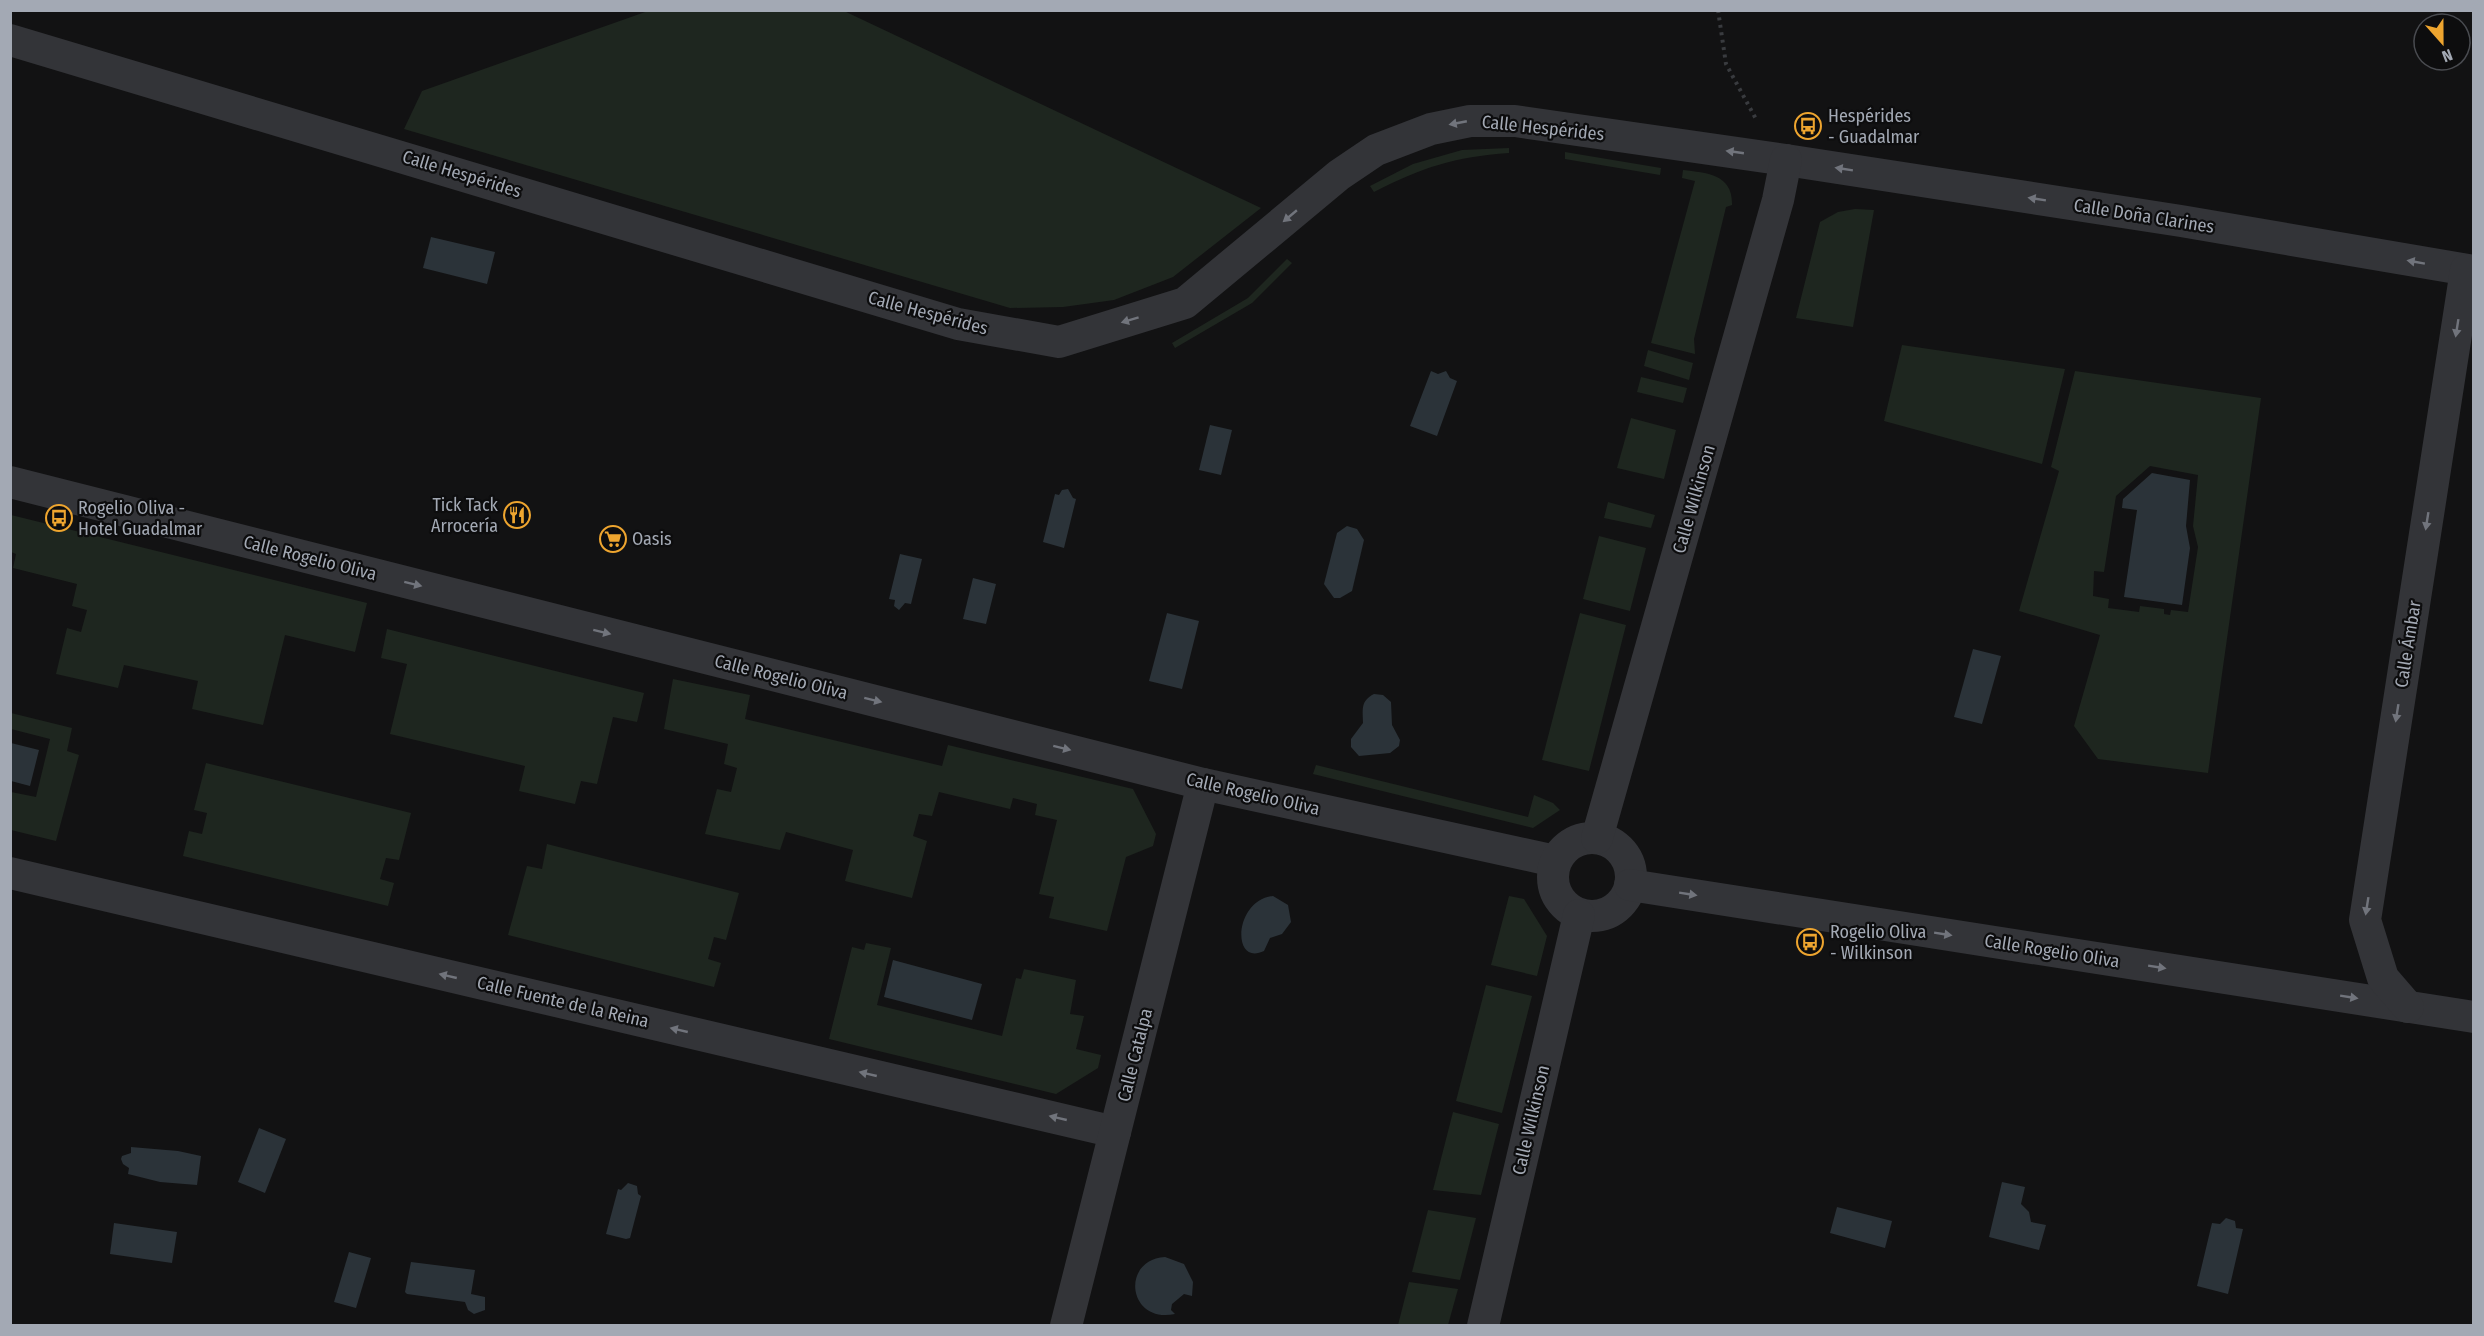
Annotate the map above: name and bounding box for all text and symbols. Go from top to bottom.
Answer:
north arrow [2412,12,2472,72]
text: N [2439,45,2455,66]
place label: Hespérides - Guadalmar [1828,105,1920,148]
street label: Calle Hespérides [1481,111,1606,145]
bus stop icon: Hespérides - Guadalmar [1793,111,1823,141]
one-way arrow [1449,119,1468,128]
street label: Calle Hespérides [400,145,524,203]
one-way arrow [1725,148,1744,157]
one-way arrow [1835,165,1854,174]
one-way arrow [2027,194,2046,203]
street label: Calle Doña Clarines [2072,194,2216,238]
one-way arrow [1282,209,1298,222]
one-way arrow [2406,257,2425,266]
street label: Calle Hespérides [866,286,991,340]
one-way arrow [1121,316,1139,325]
one-way arrow [2453,319,2462,338]
street label: Calle Wilkinson [1668,442,1720,556]
place label: Tick Tack Arrocería [431,494,499,537]
place label: Rogelio Oliva - Hotel Guadalmar [78,497,203,540]
restaurant icon: Tick Tack Arrocería [502,500,532,530]
bus stop icon: Rogelio Oliva - Hotel Guadalmar [44,503,74,533]
one-way arrow [2423,511,2432,530]
supermarket icon: Oasis [598,524,628,554]
place label: Oasis [632,528,672,550]
street label: Calle Rogelio Oliva [241,531,379,585]
one-way arrow [404,580,422,589]
street label: Calle Ámbar [2389,598,2426,689]
one-way arrow [593,627,611,637]
street label: Calle Rogelio Oliva [712,650,850,704]
one-way arrow [864,696,882,706]
one-way arrow [2392,704,2401,723]
one-way arrow [1053,744,1071,753]
street label: Calle Rogelio Oliva [1184,768,1322,820]
one-way arrow [1679,890,1698,899]
one-way arrow [2362,897,2371,916]
place label: Rogelio Oliva - Wilkinson [1830,921,1926,964]
bus stop icon: Rogelio Oliva - Wilkinson [1795,927,1825,957]
one-way arrow [1934,929,1953,938]
street label: Calle Rogelio Oliva [1983,929,2121,973]
one-way arrow [2147,963,2166,972]
one-way arrow [439,970,457,980]
street label: Calle Fuente de la Reina [475,972,651,1033]
one-way arrow [2340,993,2359,1002]
street label: Calle Catalpa [1113,1006,1157,1104]
one-way arrow [669,1024,688,1034]
street label: Calle Wilkinson [1508,1063,1554,1177]
one-way arrow [859,1069,878,1078]
one-way arrow [1049,1113,1067,1123]

